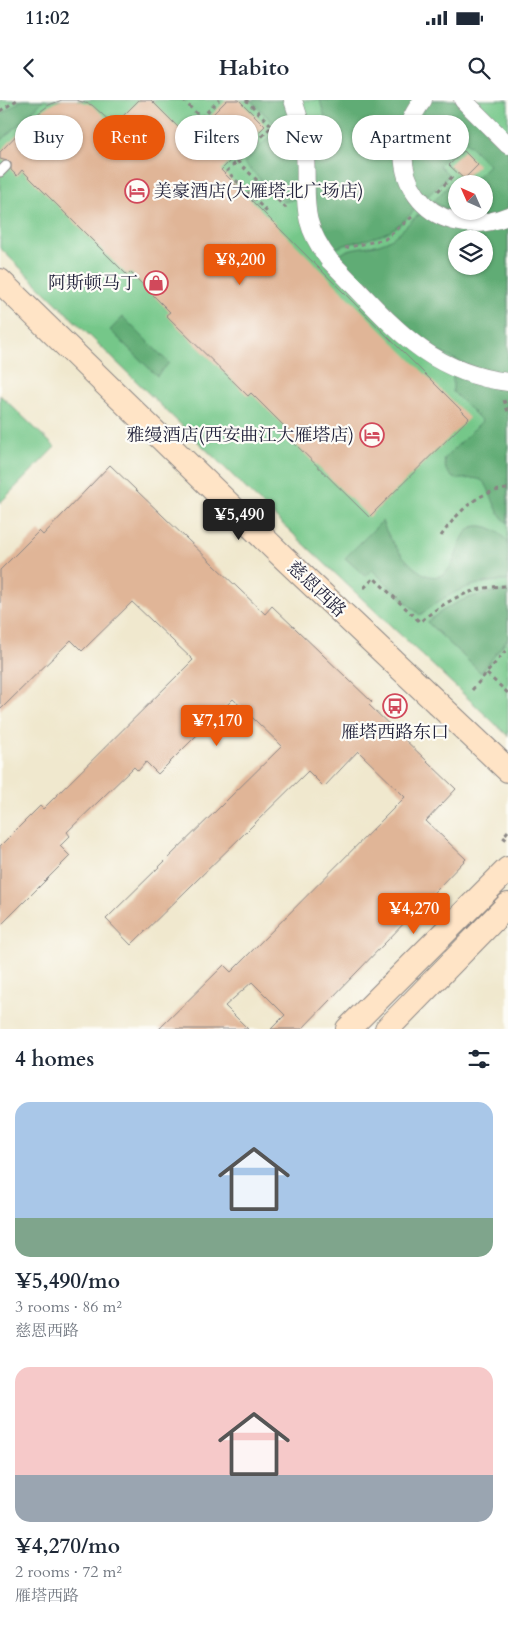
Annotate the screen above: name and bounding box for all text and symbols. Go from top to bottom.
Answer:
text: 11:02 [25,5,69,31]
text: Habito [219,53,289,83]
icon: back [15,54,43,82]
icon: search [465,54,493,82]
chip: Buy [15,115,83,160]
chip: Rent [93,115,165,160]
chip: Filters [175,115,258,160]
chip: New [268,115,342,160]
chip: Apartment [352,115,469,160]
north arrow [448,175,492,220]
map controls [448,175,493,275]
hotel icon: 美豪酒店(大雁塔北广场店) [124,178,150,204]
place label: 美豪酒店(大雁塔北广场店) [154,179,363,204]
button: layers [448,230,493,275]
pin: ¥8,200 [199,244,281,286]
text: ¥8,200 [215,249,265,271]
shop icon: 阿斯顿马丁 [143,270,169,296]
place label: 阿斯顿马丁 [48,271,138,296]
hotel icon: 雅缦酒店(西安曲江大雁塔店) [359,422,385,448]
place label: 雅缦酒店(西安曲江大雁塔店) [127,423,354,448]
pin: ¥5,490 [198,498,280,541]
text: ¥5,490 [214,504,264,526]
street label: 慈恩西路 [282,556,352,623]
bus stop icon: 雁塔西路东口 [382,693,408,719]
pin: ¥7,170 [176,704,258,747]
text: ¥7,170 [192,710,242,732]
place label: 雁塔西路东口 [341,720,449,745]
pin: ¥4,270 [373,892,455,935]
text: ¥4,270 [389,898,439,920]
text: 4 homes [15,1045,94,1074]
icon: filters [465,1045,493,1073]
icon: home [209,1134,299,1224]
text: ¥5,490/mo [15,1267,120,1296]
text: 3 rooms · 86 m² [15,1296,122,1318]
text: 慈恩西路 [15,1320,79,1342]
icon: home [209,1399,299,1489]
text: ¥4,270/mo [15,1532,120,1561]
text: 2 rooms · 72 m² [15,1561,122,1583]
text: 雁塔西路 [15,1585,79,1607]

